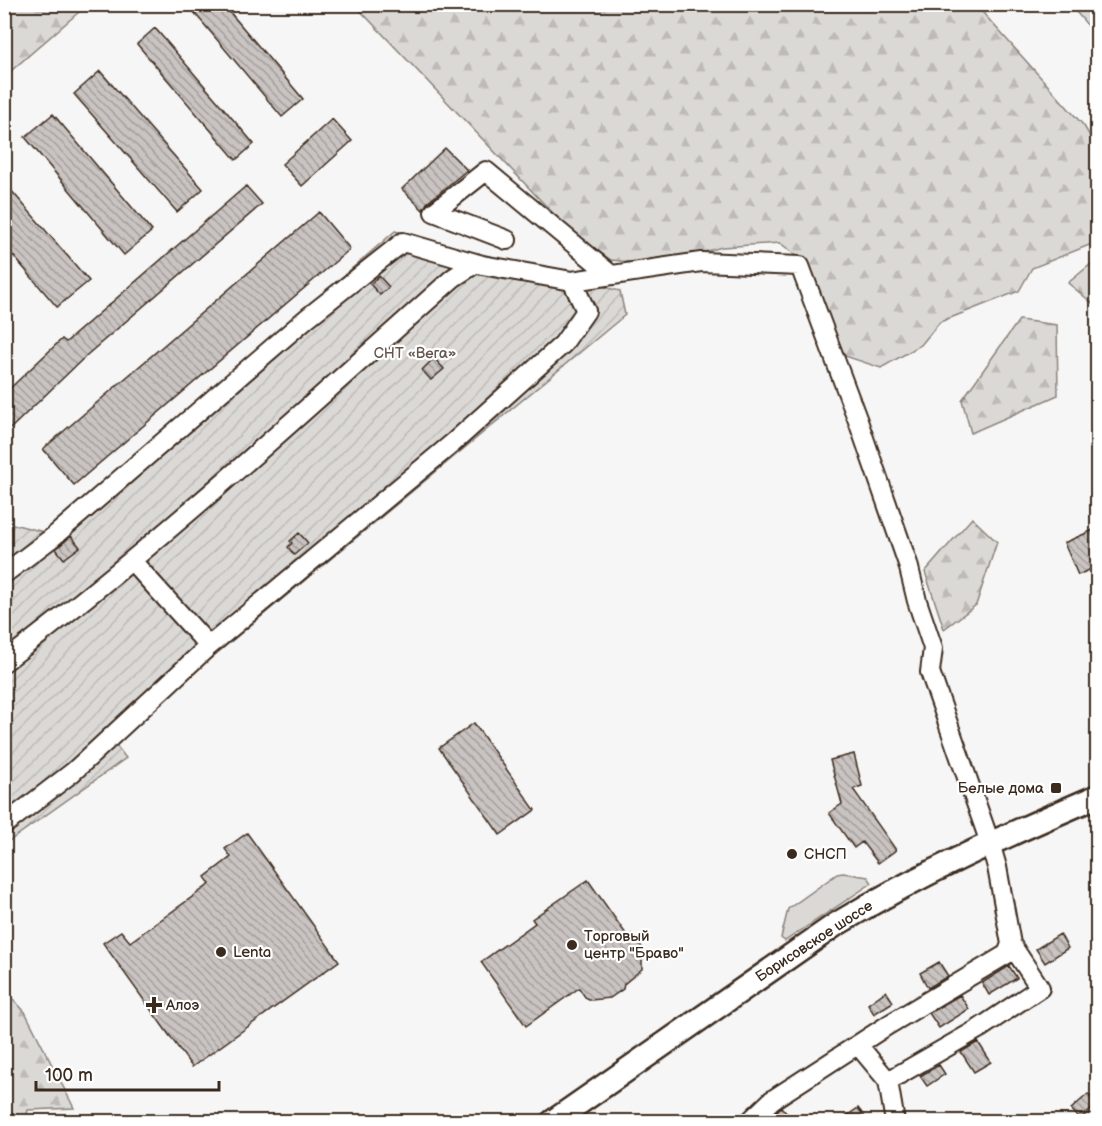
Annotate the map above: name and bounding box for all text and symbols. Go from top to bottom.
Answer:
park label: СНТ «Вега» [374,344,456,363]
place label: Белые дома [958,779,1044,798]
marker: Белые дома [1049,781,1063,795]
place label: СНСП [804,845,847,864]
marker: СНСП [785,847,799,861]
street label: Борисовское шоссе [752,896,876,986]
place label: Торговый центр "Браво" [584,927,684,963]
marker: Торговый центр "Браво" [565,938,579,952]
place label: Lenta [233,943,271,962]
marker: Lenta [214,945,228,959]
place label: Алоэ [165,996,199,1015]
marker: Алоэ [147,998,161,1012]
scale bar [36,1054,219,1092]
text: 100 m [45,1065,93,1086]

